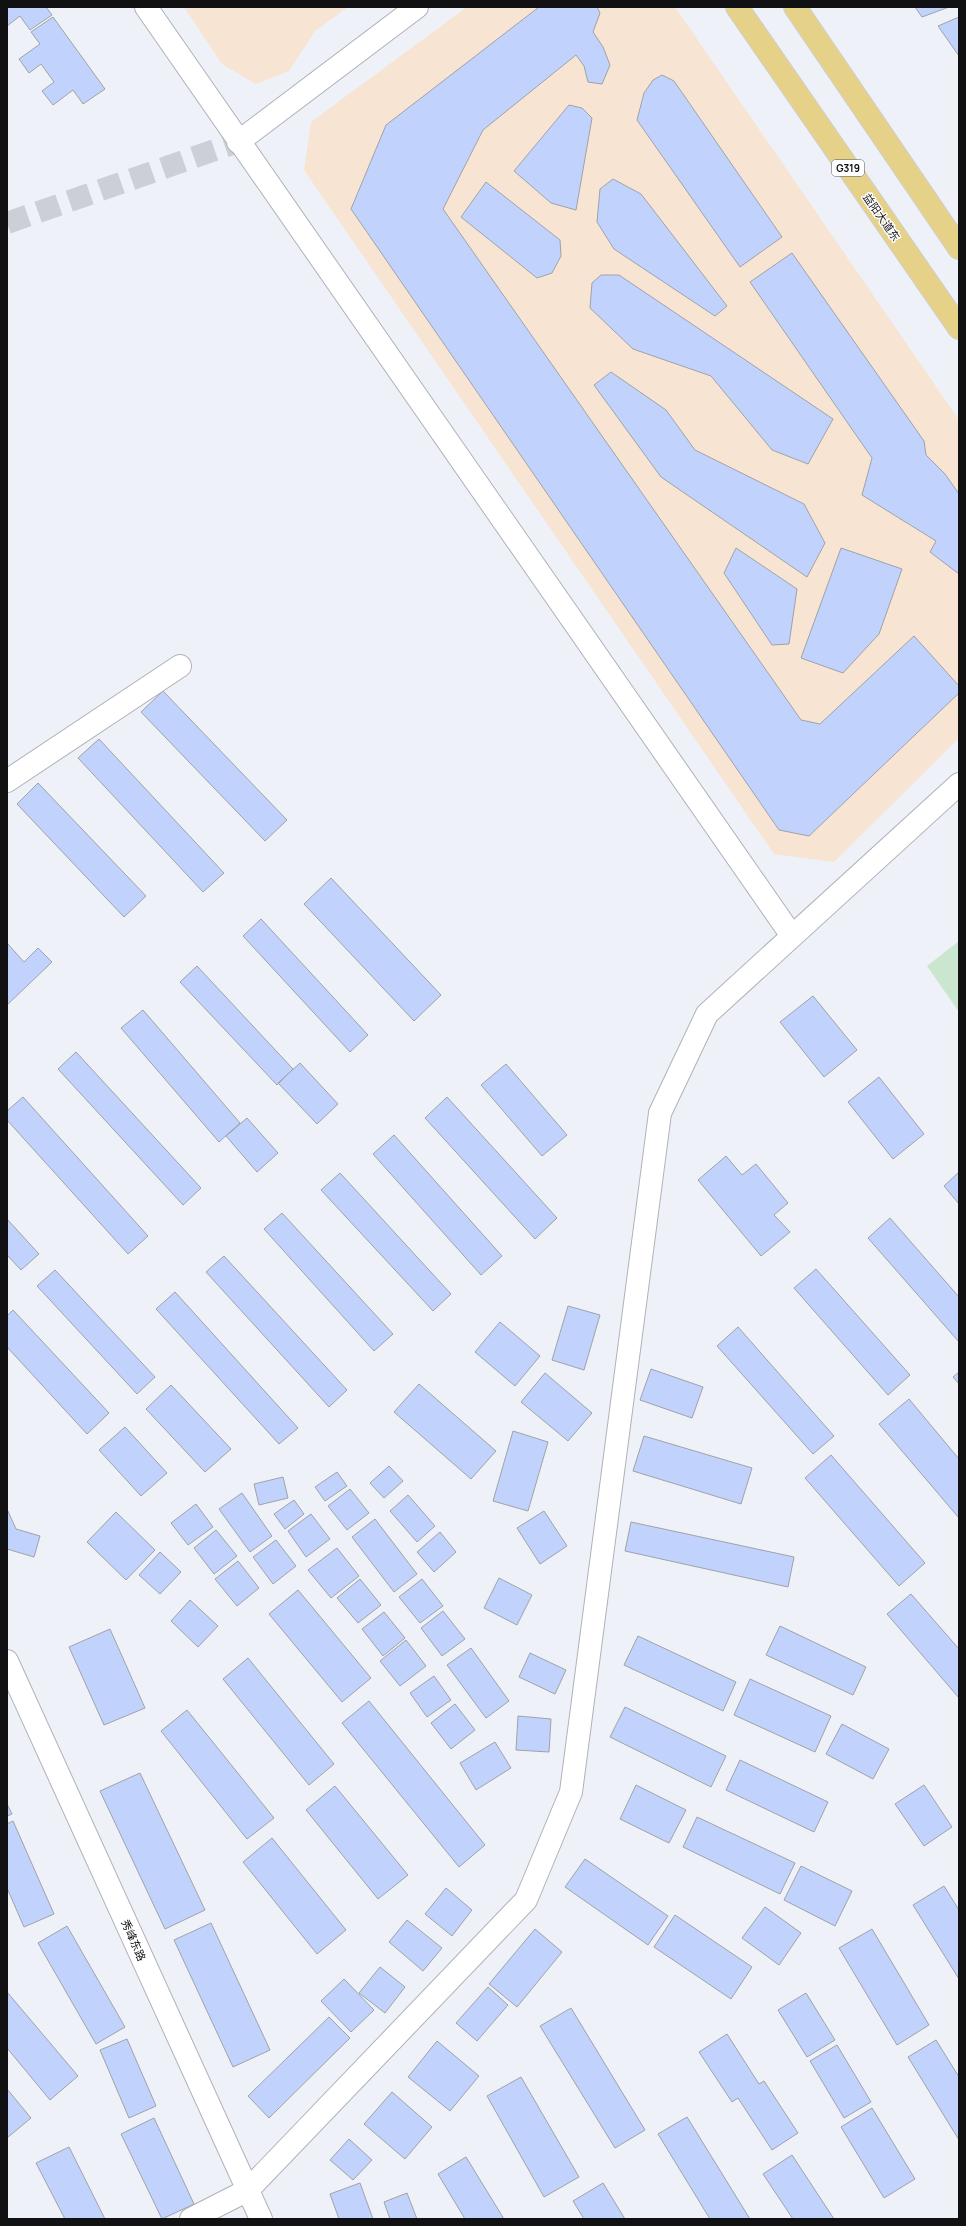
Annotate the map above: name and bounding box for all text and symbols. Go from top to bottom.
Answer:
road number: G319 [832,160,864,176]
street label: 益阳大道东 [860,190,904,244]
street label: 秀峰东路 [118,1917,150,1963]

